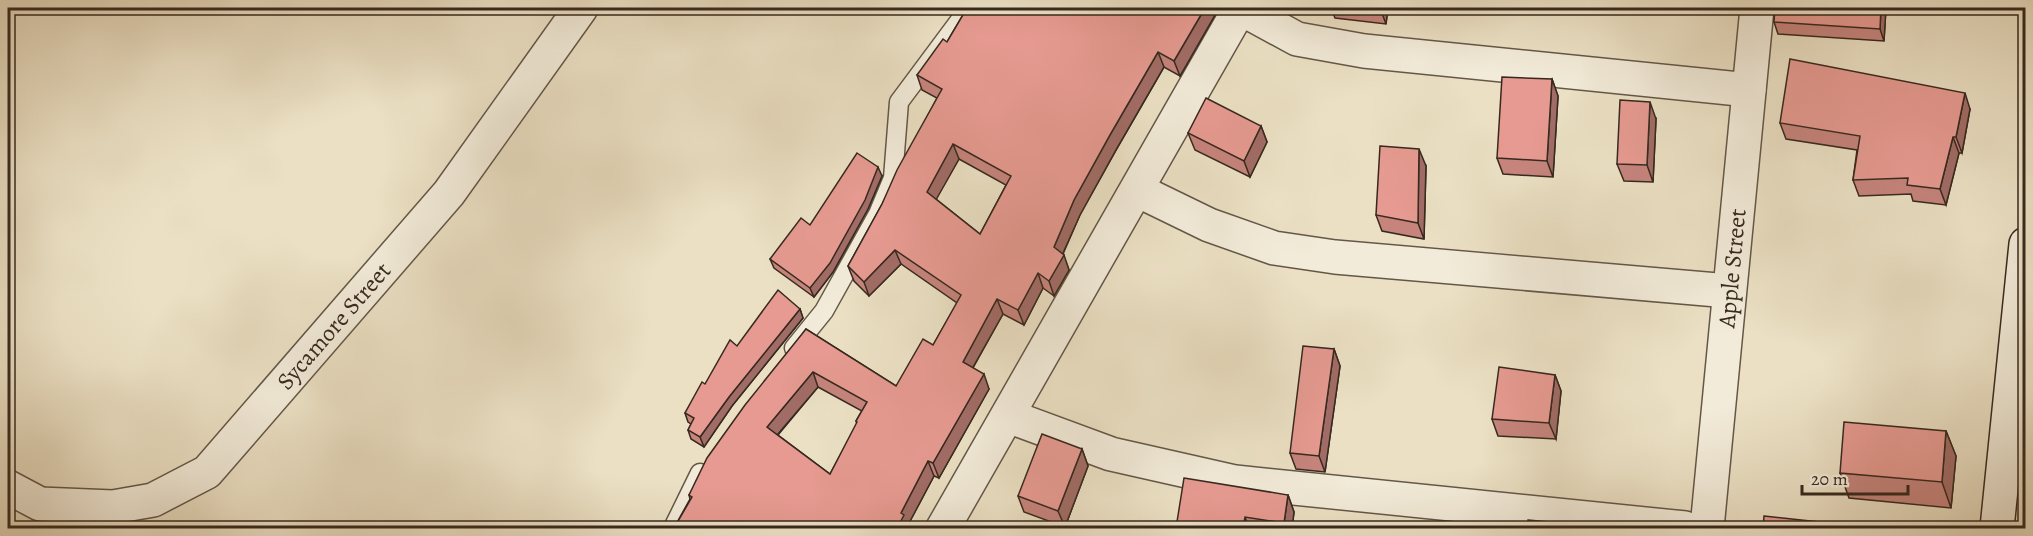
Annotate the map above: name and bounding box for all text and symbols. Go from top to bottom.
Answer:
street label: Apple Street [1710,207,1754,330]
street label: Sycamore Street [269,255,398,397]
scale bar [1802,458,1908,496]
text: 20 m [1811,467,1848,491]

